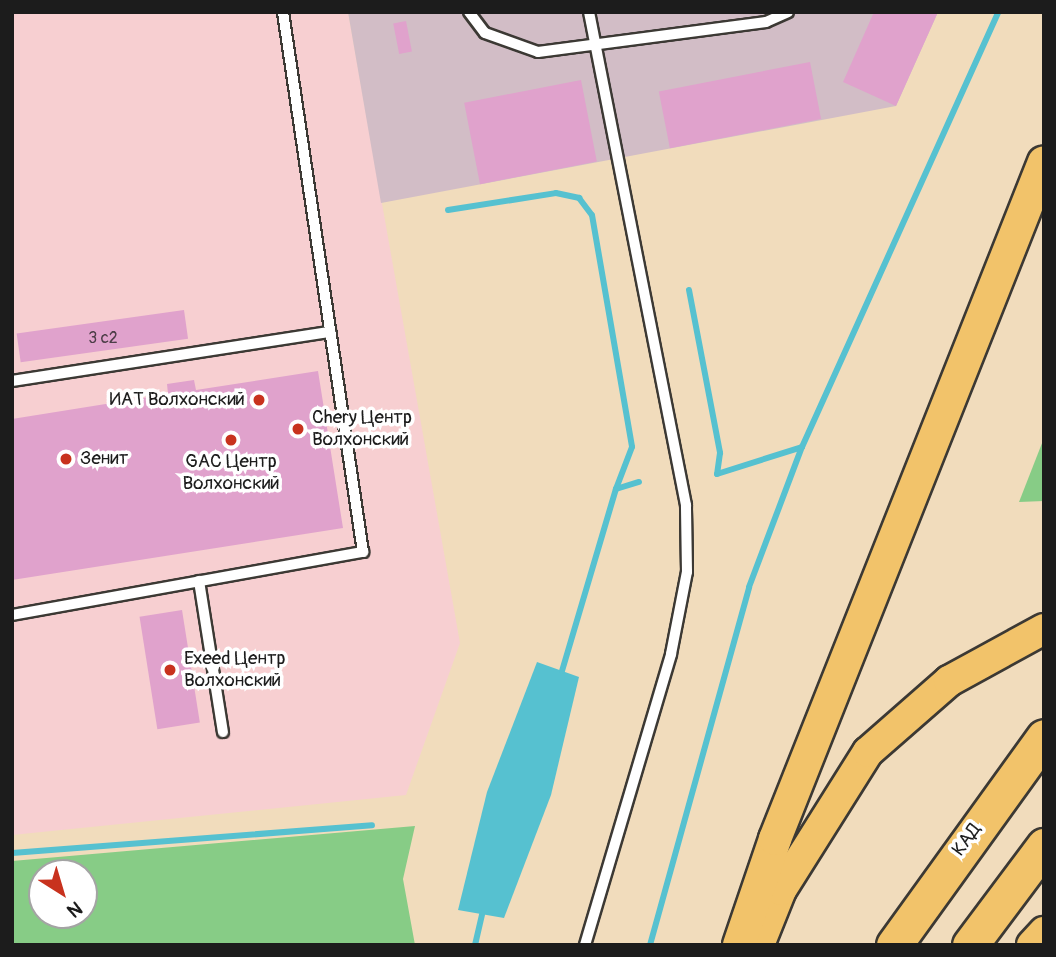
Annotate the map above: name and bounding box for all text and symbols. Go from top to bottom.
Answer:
house number: 3 с2 [88,328,118,348]
place label: ИАТ Волхонский [109,389,245,411]
marker: ИАТ Волхонский [251,392,267,408]
place label: Chery Центр Волхонский [312,407,412,451]
marker: Chery Центр Волхонский [290,421,306,437]
marker: GAC Центр Волхонский [223,432,239,448]
place label: Зенит [80,448,128,470]
marker: Зенит [58,451,74,467]
place label: GAC Центр Волхонский [182,451,280,495]
place label: Exeed Центр Волхонский [184,648,285,692]
marker: Exeed Центр Волхонский [162,662,178,678]
street label: КАД [948,819,986,861]
north arrow [28,859,98,929]
text: N [62,896,87,923]

